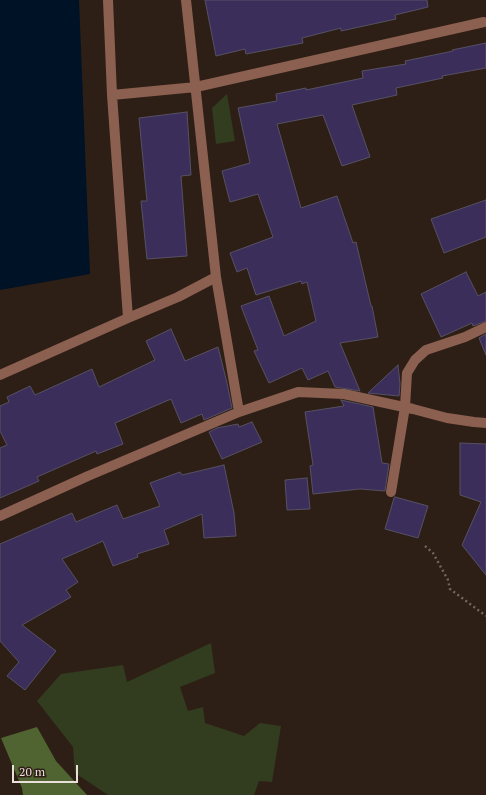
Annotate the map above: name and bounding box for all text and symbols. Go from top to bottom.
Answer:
scale bar [14,757,80,783]
text: 20 m [19,764,45,779]

